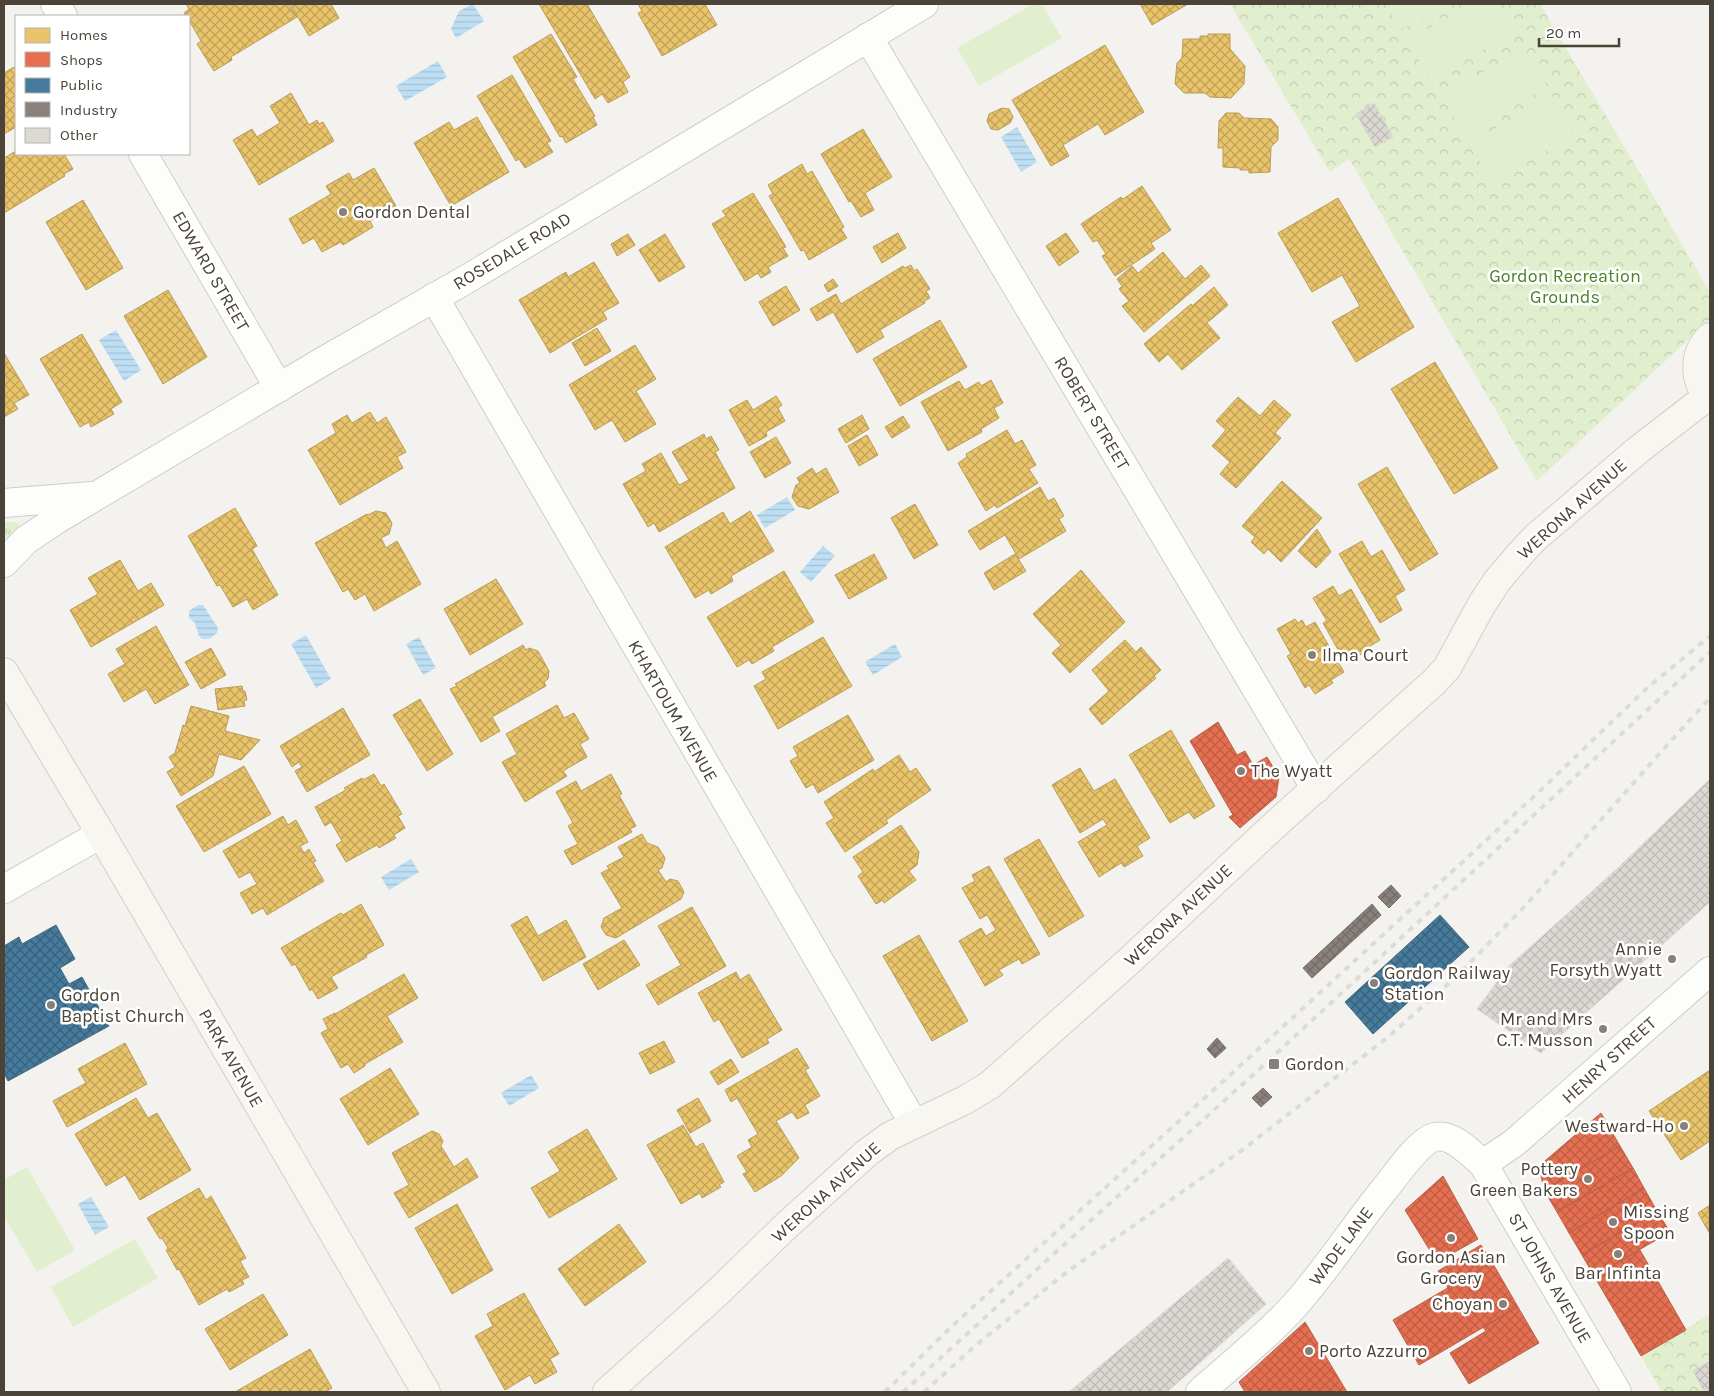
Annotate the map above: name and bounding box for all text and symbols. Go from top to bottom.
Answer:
legend [15,15,190,155]
scale bar [1539,15,1619,47]
text: 20 m [1546,24,1581,42]
text: Homes [60,26,108,44]
text: Shops [60,51,103,69]
text: Public [60,76,103,94]
text: Industry [60,101,117,119]
text: Other [60,126,98,144]
place label: Gordon Dental [353,201,470,223]
marker: Gordon Dental [337,206,349,218]
street label: EDWARD STREET [168,207,254,335]
street label: ROSEDALE ROAD [449,207,575,295]
park label: Gordon Recreation Grounds [1489,265,1641,308]
street label: ROBERT STREET [1050,352,1134,474]
street label: WERONA AVENUE [1513,454,1631,564]
street label: KHARTOUM AVENUE [623,636,723,786]
place label: Ilma Court [1322,644,1408,666]
marker: Ilma Court [1306,649,1318,661]
place label: The Wyatt [1251,760,1333,782]
marker: The Wyatt [1235,765,1247,777]
street label: WERONA AVENUE [1119,859,1237,971]
place label: Annie Forsyth Wyatt [1549,938,1662,981]
marker: Annie Forsyth Wyatt [1666,953,1678,965]
place label: Gordon Railway Station [1384,962,1511,1005]
marker: Gordon Railway Station [1368,977,1380,989]
place label: Gordon Baptist Church [61,984,185,1027]
marker: Gordon Baptist Church [45,999,57,1011]
street label: PARK AVENUE [194,1005,268,1111]
place label: Mr and Mrs C.T. Musson [1496,1008,1593,1051]
street label: HENRY STREET [1557,1012,1661,1108]
marker: Mr and Mrs C.T. Musson [1597,1023,1609,1035]
place label: Gordon [1285,1053,1344,1075]
marker: Gordon [1267,1057,1281,1071]
place label: Westward-Ho [1565,1115,1674,1137]
marker: Westward-Ho [1678,1120,1690,1132]
street label: WERONA AVENUE [767,1137,885,1247]
place label: Pottery Green Bakers [1470,1158,1579,1201]
marker: Pottery Green Bakers [1582,1173,1594,1185]
place label: Missing Spoon [1623,1201,1689,1244]
street label: WADE LANE [1304,1202,1378,1290]
street label: ST JOHNS AVENUE [1504,1209,1596,1347]
marker: Missing Spoon [1607,1216,1619,1228]
marker: Gordon Asian Grocery [1445,1232,1457,1244]
place label: Gordon Asian Grocery [1396,1246,1506,1289]
marker: Bar Infinta [1612,1248,1624,1260]
place label: Bar Infinta [1575,1262,1661,1284]
place label: Choyan [1432,1293,1493,1315]
marker: Choyan [1497,1298,1509,1310]
place label: Porto Azzurro [1319,1340,1427,1362]
marker: Porto Azzurro [1303,1345,1315,1357]

